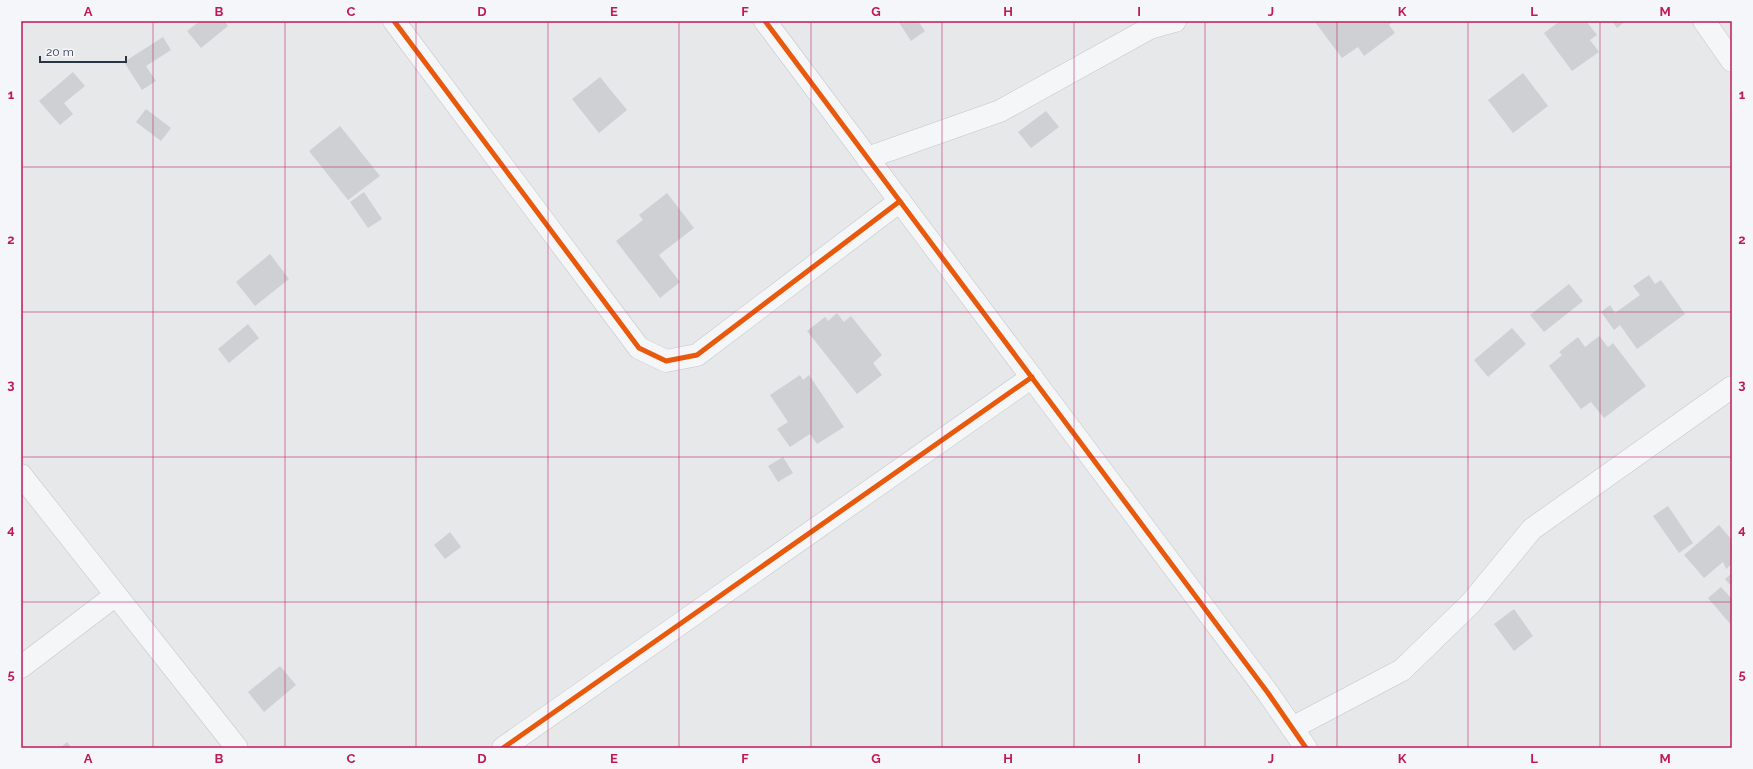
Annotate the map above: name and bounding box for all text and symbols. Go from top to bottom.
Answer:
text: A [84,4,93,19]
text: B [215,4,224,19]
text: C [347,4,356,19]
text: D [477,4,487,19]
text: E [610,4,618,19]
text: F [741,4,749,19]
text: G [871,4,881,19]
text: H [1003,4,1013,19]
text: I [1137,4,1141,19]
text: J [1268,4,1274,19]
text: K [1398,4,1407,19]
text: L [1530,4,1538,19]
text: M [1659,4,1671,19]
scale bar [40,38,126,64]
text: 20 m [46,45,74,59]
text: 1 [8,87,15,102]
text: 1 [1739,87,1746,102]
text: 2 [7,232,15,247]
text: 2 [1738,232,1746,247]
text: 3 [7,377,15,392]
text: 3 [1738,377,1746,392]
text: 4 [7,522,15,537]
text: 4 [1738,522,1746,537]
text: 5 [7,667,15,682]
text: 5 [1738,667,1746,682]
text: A [84,751,93,766]
text: B [215,751,224,766]
text: C [347,751,356,766]
text: D [477,751,487,766]
text: E [610,751,618,766]
text: F [741,751,749,766]
text: G [871,751,881,766]
text: H [1003,751,1013,766]
text: I [1137,751,1141,766]
text: J [1268,751,1274,766]
text: K [1398,751,1407,766]
text: L [1530,751,1538,766]
text: M [1659,751,1671,766]

